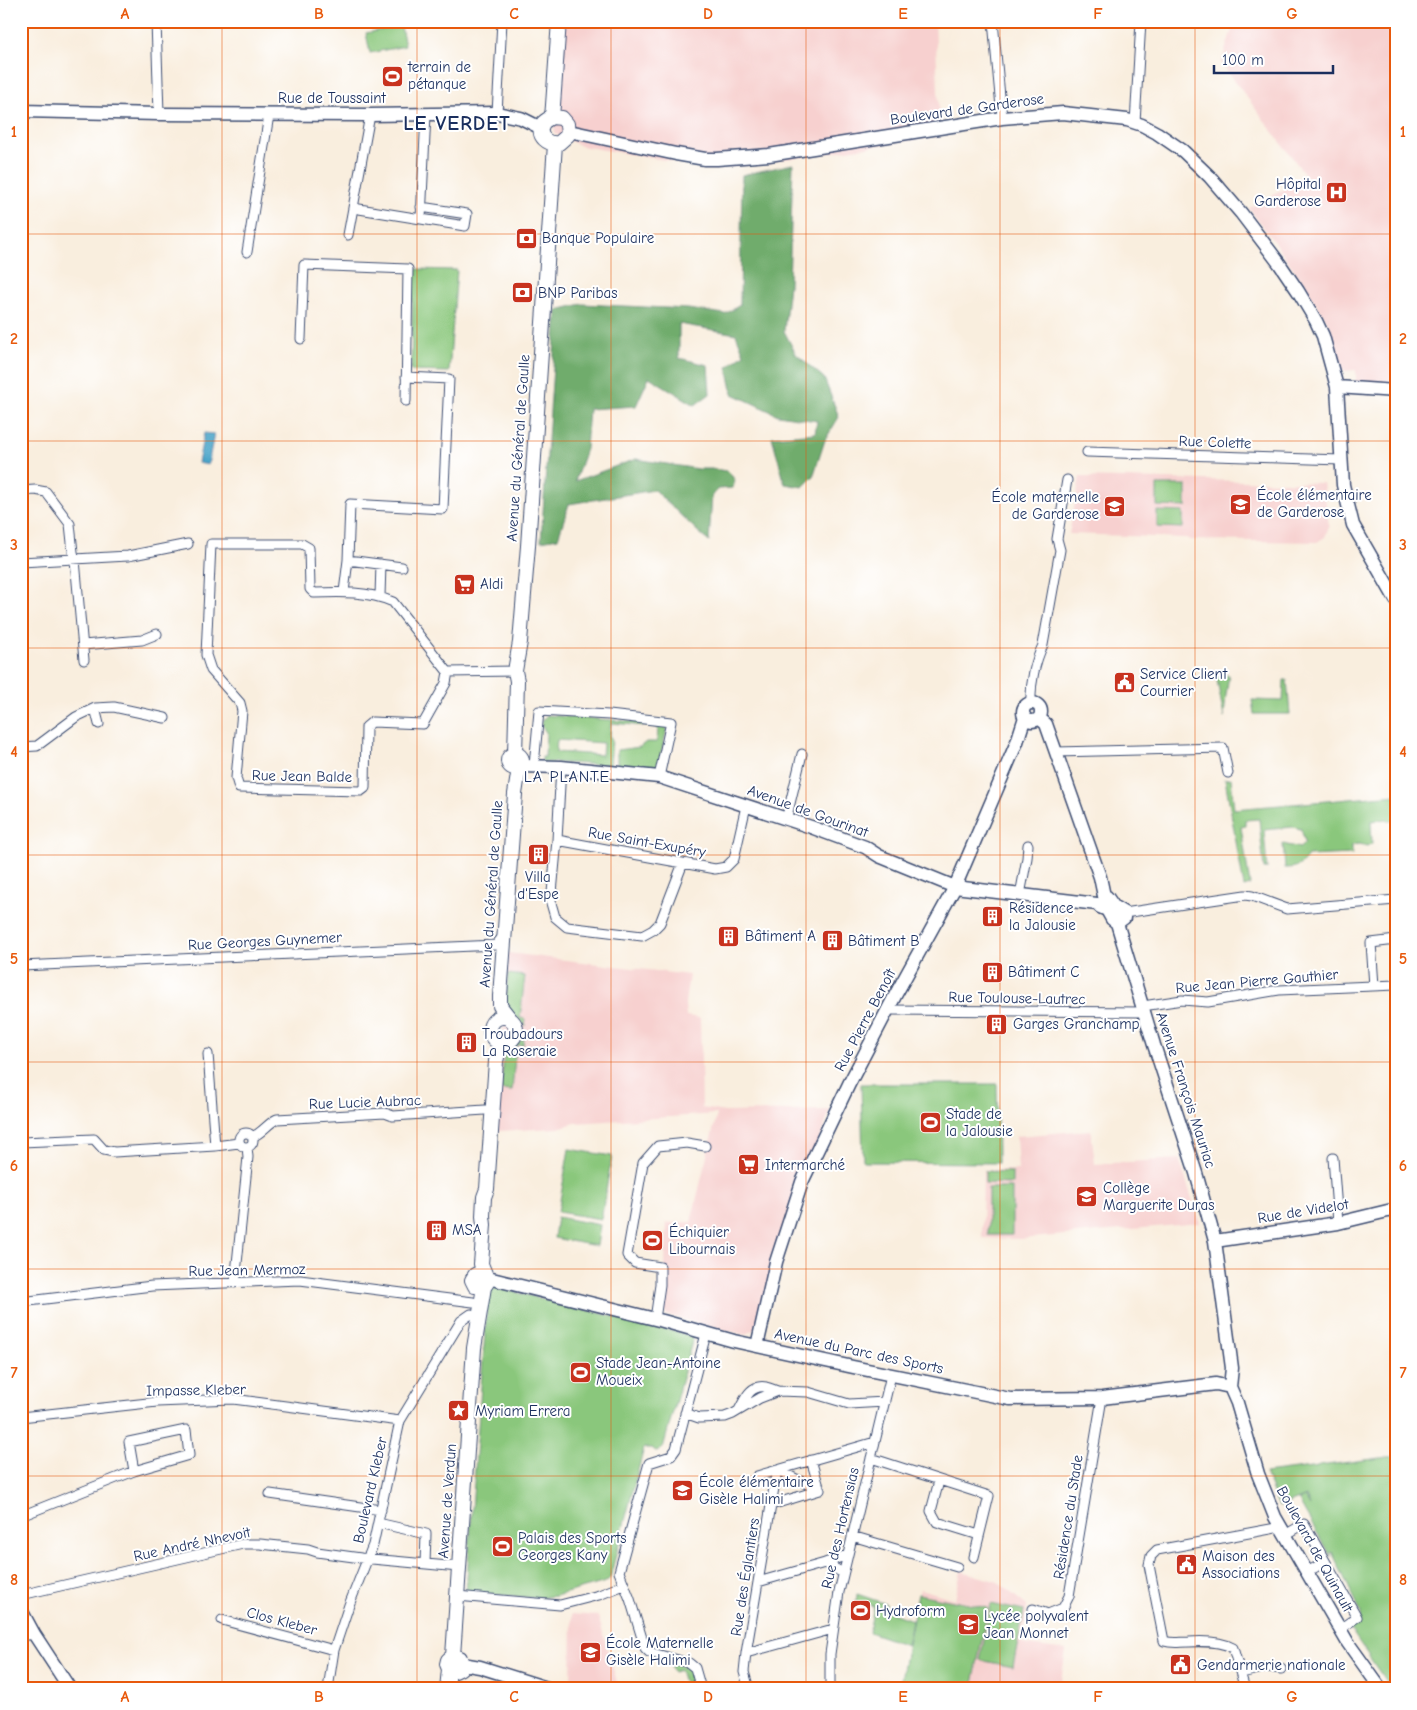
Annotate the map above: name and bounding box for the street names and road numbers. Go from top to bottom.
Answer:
street label: Rue de Toussaint [278,89,387,107]
street label: Boulevard de Garderose [889,89,1045,129]
street label: Avenue du Général de Gaulle [502,353,534,542]
street label: Rue Colette [1178,432,1252,452]
street label: Rue Jean Balde [252,766,353,786]
street label: Avenue de Gourinat [745,781,872,841]
street label: Avenue du Général de Gaulle [475,799,507,988]
street label: Rue Saint-Exupéry [587,823,708,861]
street label: Rue Georges Guynemer [187,928,343,954]
street label: Rue Pierre Benoît [830,965,900,1074]
street label: Rue Jean Pierre Gauthier [1175,965,1339,997]
street label: Rue Toulouse-Lautrec [948,988,1086,1008]
street label: Avenue François Mauriac [1152,1010,1220,1170]
street label: Rue Lucie Aubrac [309,1091,421,1113]
street label: Rue de Videlot [1256,1195,1350,1227]
street label: Rue Jean Mermoz [188,1260,306,1280]
street label: Avenue du Parc des Sports [773,1324,945,1378]
street label: Impasse Kleber [146,1380,246,1400]
street label: Boulevard Kleber [349,1435,391,1545]
street label: Avenue de Verdun [434,1443,460,1559]
street label: Résidence du Stade [1049,1453,1087,1580]
street label: Rue des Hortensias [817,1466,863,1590]
street label: Boulevard de Quinault [1273,1483,1357,1616]
street label: Rue des Églantiers [726,1516,763,1637]
street label: Rue André Nhevoit [132,1523,253,1565]
street label: Clos Kleber [245,1603,319,1639]

